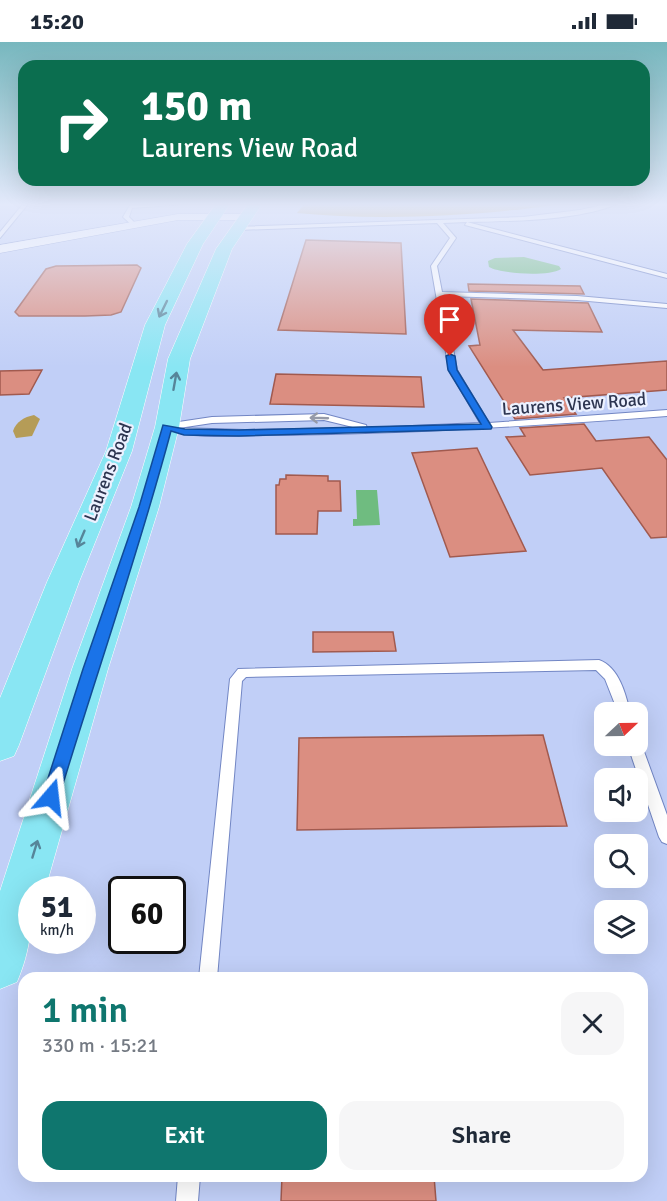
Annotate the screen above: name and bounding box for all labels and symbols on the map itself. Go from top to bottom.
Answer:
pin [424,294,475,356]
one-way arrow [157,300,168,318]
one-way arrow [170,372,181,391]
street label: Laurens View Road [501,388,647,420]
one-way arrow [309,412,329,423]
street label: Laurens Road [79,420,137,524]
one-way arrow [75,530,86,548]
north arrow [594,702,648,756]
position arrow [19,765,83,829]
one-way arrow [30,840,41,859]
speed limit sign: 60 [108,876,186,954]

